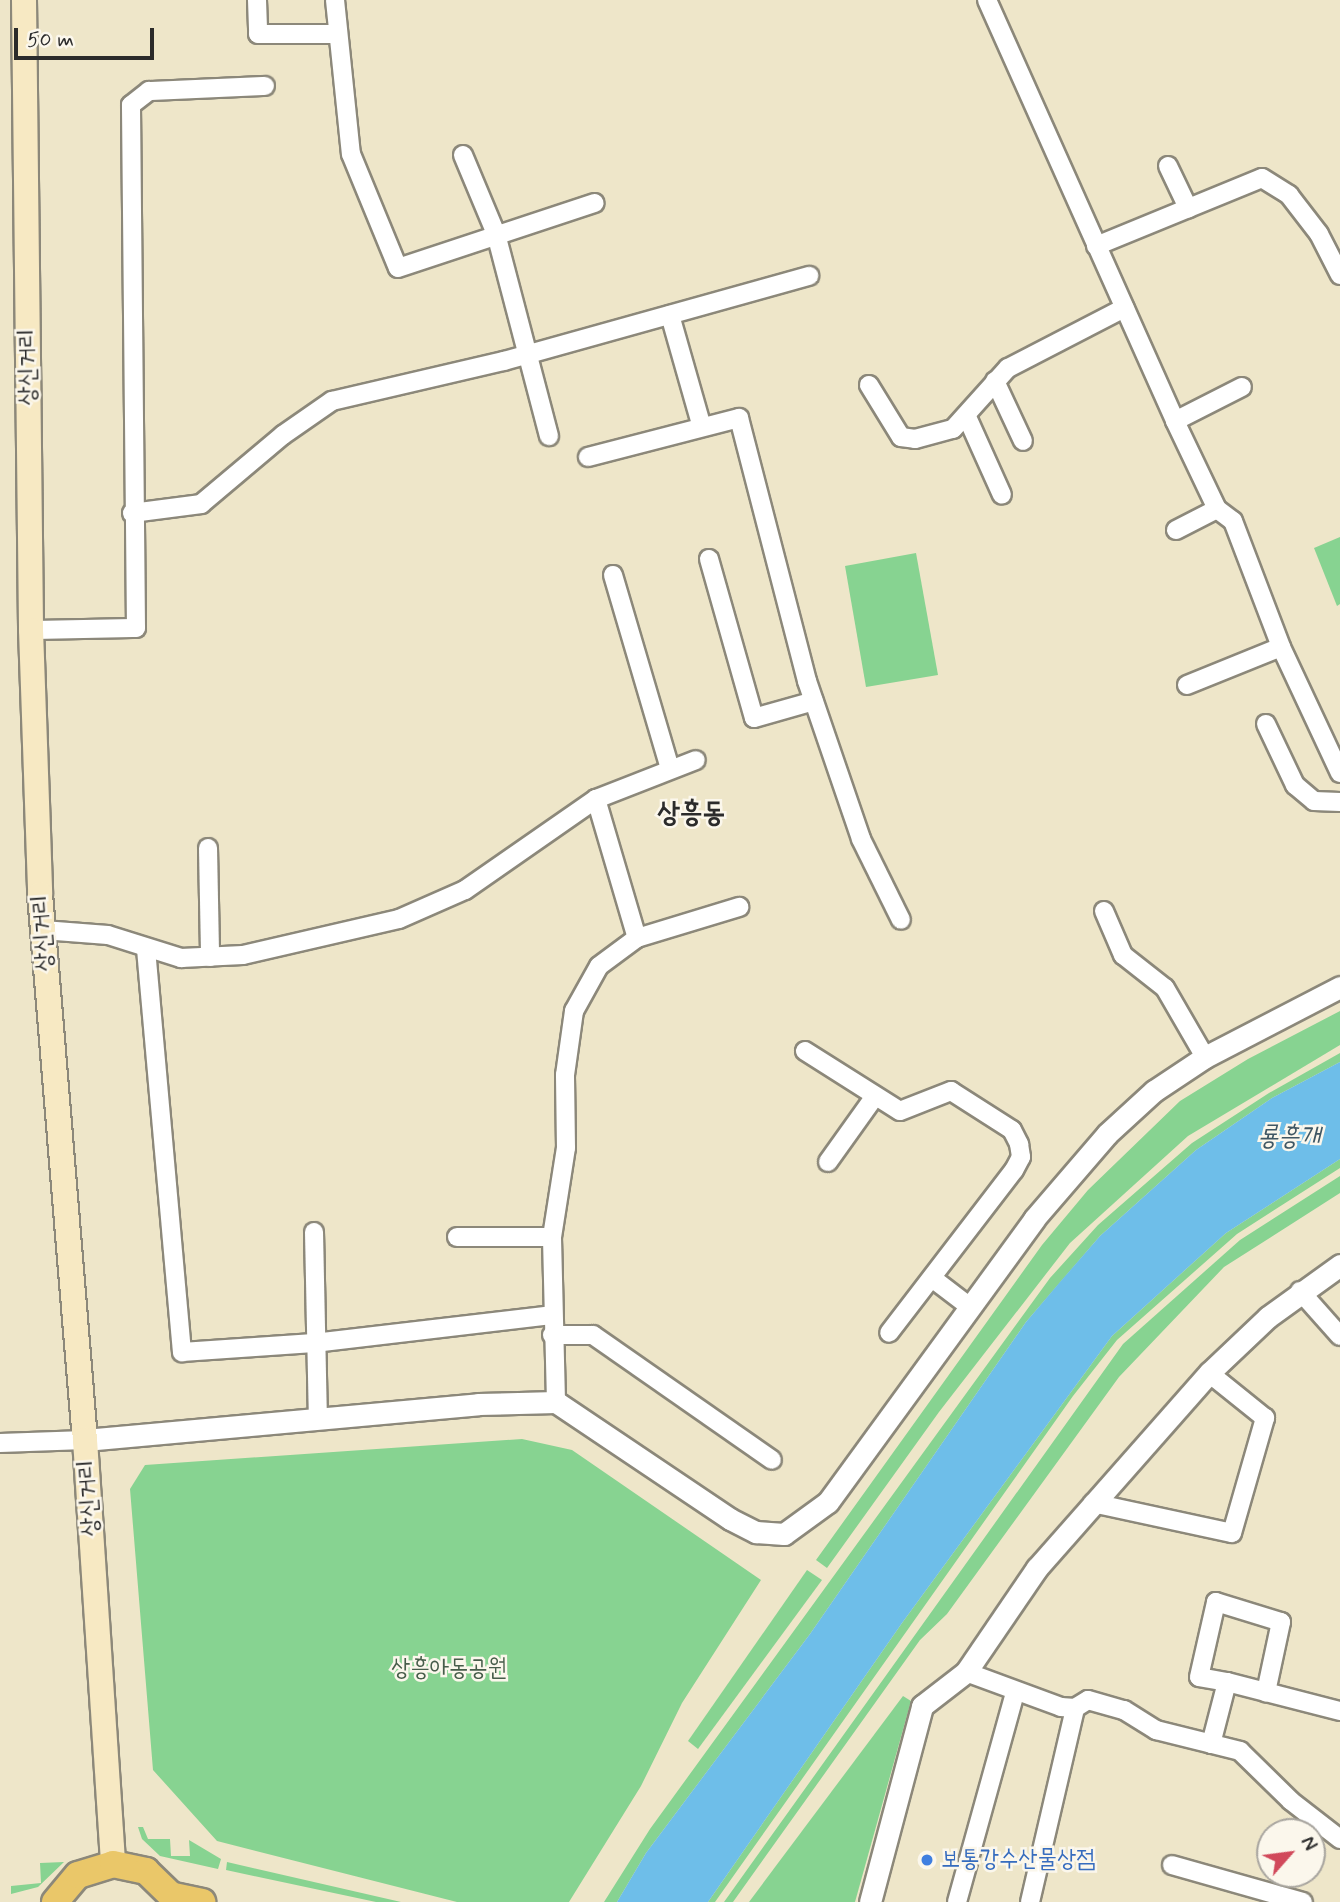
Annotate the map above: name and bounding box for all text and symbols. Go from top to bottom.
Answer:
scale bar [18,14,158,58]
text: 50 m [27,26,74,54]
street label: 상신거리 [13,328,43,406]
district label: 상흥동 [657,797,725,831]
street label: 상신거리 [26,893,60,973]
water label: 룡흥개 [1258,1122,1320,1154]
street label: 상신거리 [72,1458,106,1538]
park label: 상흥아동공원 [391,1655,507,1683]
north arrow [1256,1818,1326,1888]
text: N [1294,1832,1322,1855]
place label: 보통강수산물상점 [941,1846,1096,1874]
marker: 보통강수산물상점 [919,1852,935,1868]

